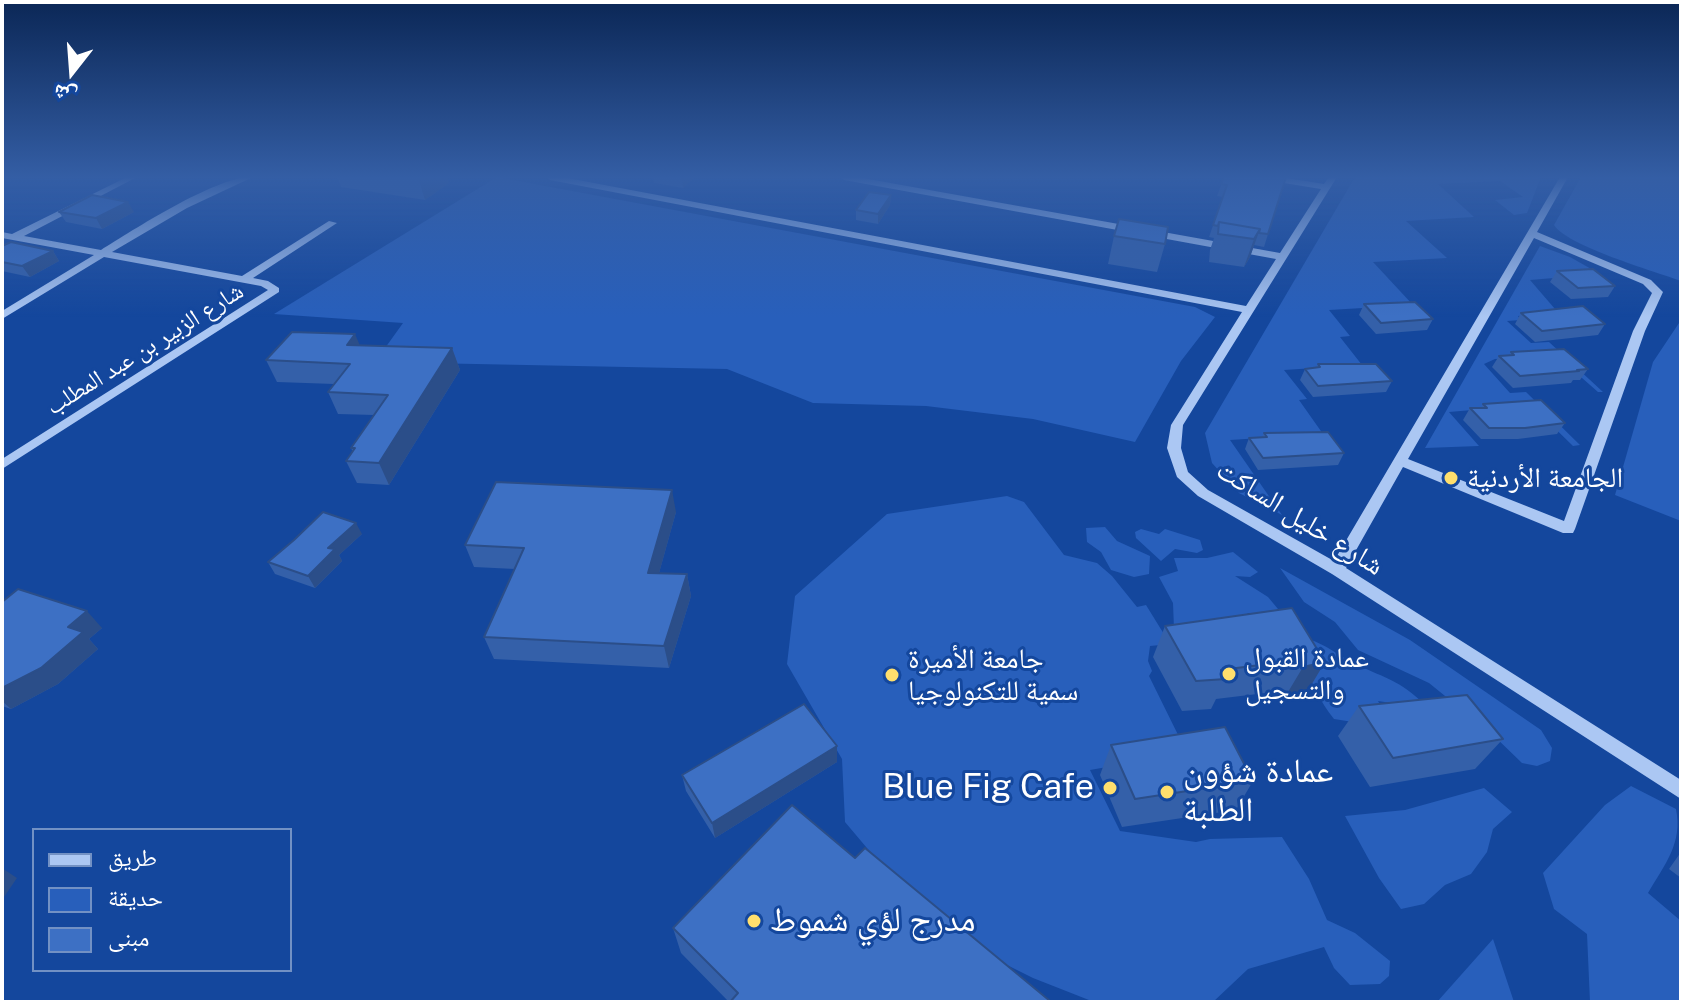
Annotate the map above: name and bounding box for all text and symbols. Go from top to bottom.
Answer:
north arrow [32,32,112,112]
text: ش [50,79,80,111]
street label: شارع الزبير بن عبد المطلب [41,277,249,421]
street label: شارع خليل الساكت [1210,453,1390,583]
place label: الجامعة الأردنية [1467,461,1623,495]
marker: الجامعة الأردنية [1442,469,1460,487]
place label: عمادة القبول والتسجيل [1245,641,1369,707]
place label: جامعة الأميرة سمية للتكنولوجيا [908,642,1079,708]
marker: عمادة القبول والتسجيل [1220,665,1238,683]
marker: جامعة الأميرة سمية للتكنولوجيا [883,666,901,684]
place label: عمادة شؤون الطلبة [1183,752,1333,832]
place label: Blue Fig Cafe [882,768,1094,808]
marker: Blue Fig Cafe [1101,779,1119,797]
marker: عمادة شؤون الطلبة [1158,783,1176,801]
legend [32,828,292,972]
text: طريق [108,843,157,871]
text: حديقة [108,883,163,911]
place label: مدرج لؤي شموط [770,901,975,941]
marker: مدرج لؤي شموط [745,912,763,930]
text: مبنى [108,923,149,951]

